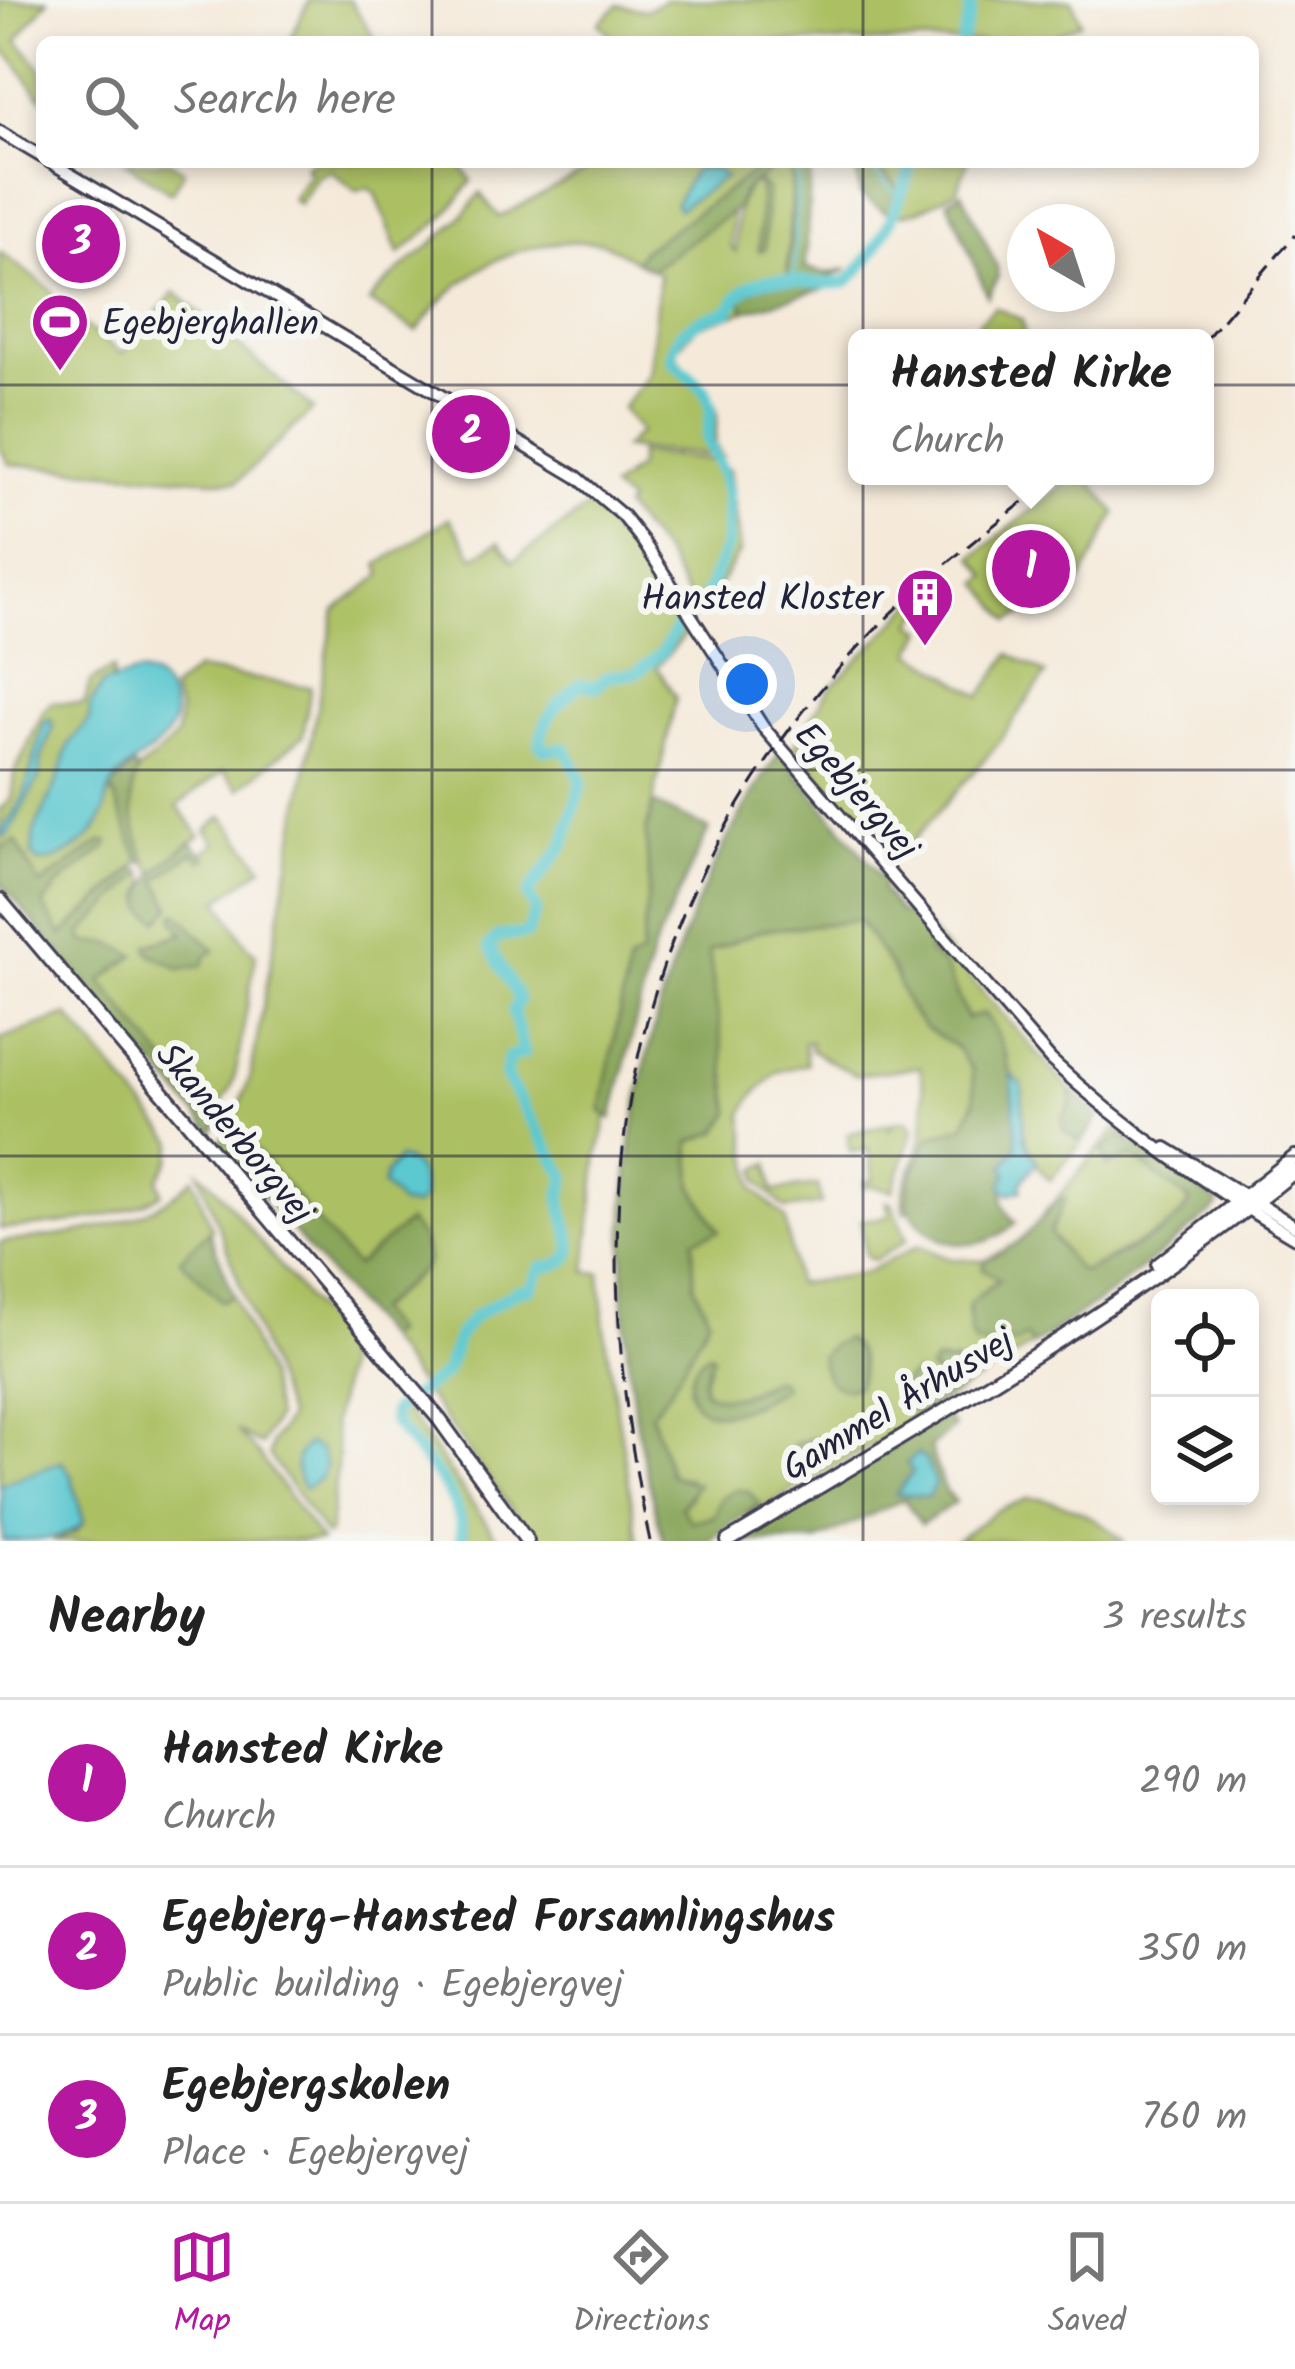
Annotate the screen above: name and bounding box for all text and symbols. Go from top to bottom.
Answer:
search box [36,36,1259,168]
text: Search here [174,66,396,138]
icon: search [78,69,144,135]
pin: 3 [42,199,120,289]
north arrow [1007,204,1115,312]
sports icon: Egebjerghallen [29,291,91,373]
place label: Egebjerghallen [102,297,319,354]
popup [848,329,1214,485]
text: Hansted Kirke [890,340,1172,412]
pin: 2 [432,389,510,479]
text: Church [890,412,1005,474]
pin: 1 [992,524,1070,614]
building icon: Hansted Kloster [894,566,956,648]
place label: Hansted Kloster [641,572,885,629]
your location [717,654,777,714]
street label: Egebjergvej [779,710,933,876]
street label: Skanderborgvej [140,1031,328,1239]
map controls [1151,1289,1259,1505]
button: locate [1151,1289,1259,1397]
street label: Gammel Århusvej [772,1313,1027,1498]
button: layers [1151,1397,1259,1505]
text: Nearby [48,1579,205,1660]
text: 3 results [1102,1588,1247,1650]
text: Hansted Kirke [162,1716,443,1788]
text: 1 [81,1752,93,1814]
text: 290 m [1139,1752,1247,1814]
text: Church [162,1788,276,1850]
text: Egebjerg-Hansted Forsamlingshus [162,1884,835,1956]
text: 2 [76,1920,98,1982]
text: 350 m [1138,1920,1247,1982]
text: Public building · Egebjergvej [162,1956,623,2018]
text: Egebjergskolen [162,2052,450,2124]
text: 3 [76,2088,98,2150]
text: 760 m [1141,2088,1247,2150]
text: Place · Egebjergvej [162,2124,469,2186]
tab: Map [169,2224,235,2349]
tab: Directions [573,2224,710,2349]
tab: Saved [1048,2224,1126,2349]

